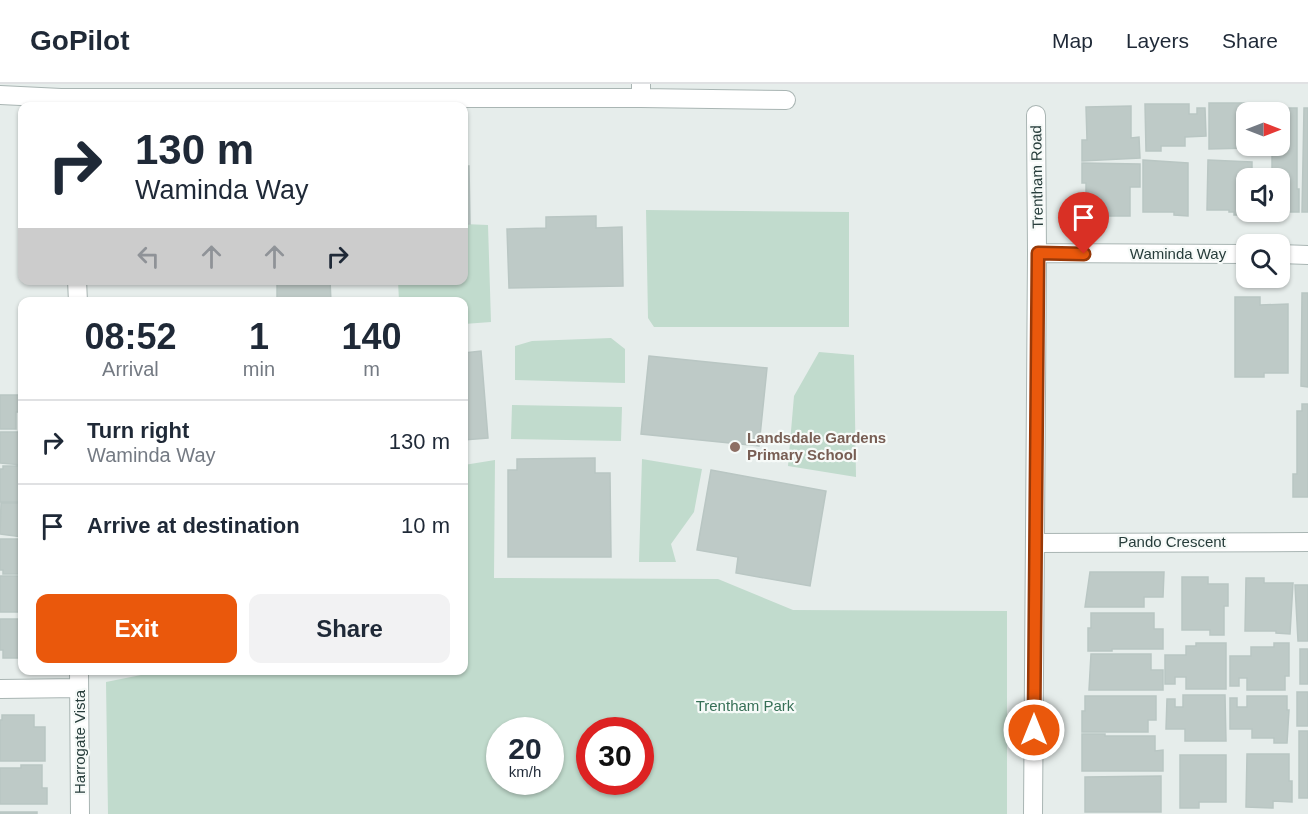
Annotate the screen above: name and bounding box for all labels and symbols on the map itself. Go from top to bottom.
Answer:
north arrow [1236,102,1290,156]
street label: Trentham Road [1027,125,1046,229]
pin [1058,192,1109,254]
street label: Waminda Way [1130,245,1227,262]
place label: Landsdale Gardens Primary School [747,429,886,463]
marker: Landsdale Gardens Primary School [728,440,742,454]
street label: Pando Crescent [1118,533,1227,550]
street label: Harrogate Vista [71,689,88,794]
park label: Trentham Park [696,697,795,714]
position arrow [1002,698,1066,762]
speed limit sign: 30 [576,717,654,795]

